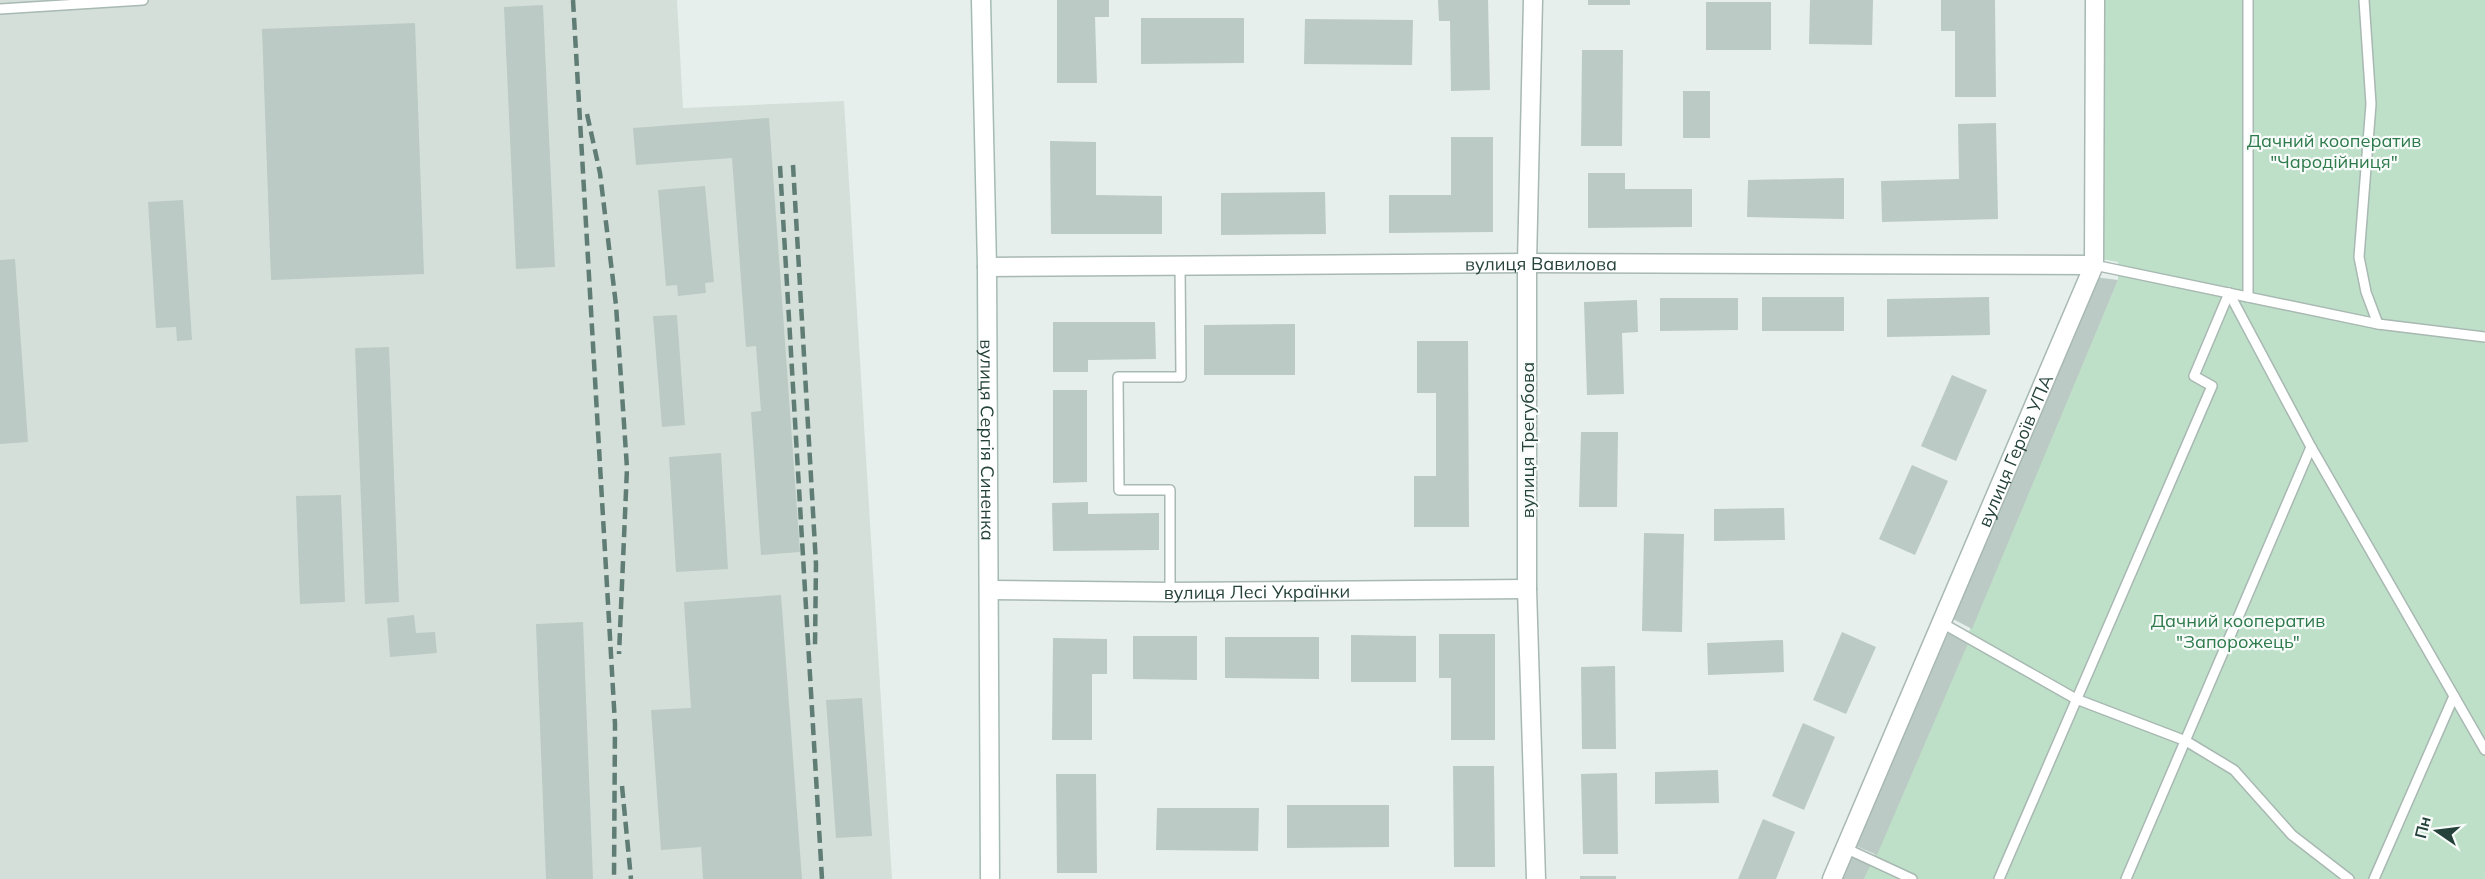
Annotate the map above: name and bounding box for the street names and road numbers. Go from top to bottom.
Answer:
street label: вулиця Вавилова [1465,251,1617,275]
street label: вулиця Сергія Синенка [976,339,1000,541]
street label: вулиця Трегубова [1516,362,1539,518]
street label: вулиця Героїв УПА [1972,371,2058,530]
street label: вулиця Лесі Українки [1164,579,1350,604]

